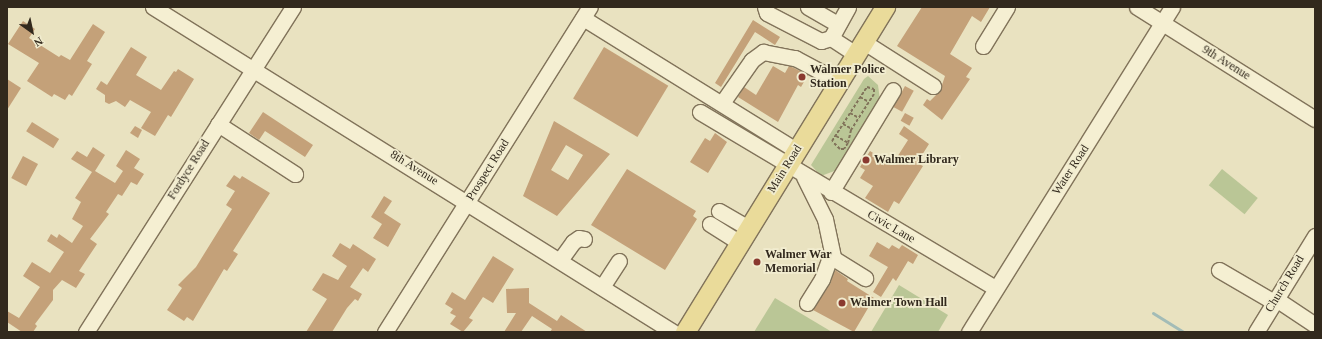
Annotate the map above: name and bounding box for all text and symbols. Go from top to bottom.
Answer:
north arrow [12,12,52,52]
text: N [32,35,45,49]
street label: 9th Avenue [1199,42,1253,84]
place label: Walmer Police Station [810,63,885,91]
marker: Walmer Police Station [797,72,807,82]
street label: Fordyce Road [165,137,213,203]
street label: Prospect Road [463,137,513,203]
street label: Main Road [765,142,805,196]
street label: Water Road [1050,142,1092,198]
street label: 8th Avenue [387,147,441,189]
place label: Walmer Library [874,153,959,167]
marker: Walmer Library [861,155,871,165]
street label: Civic Lane [864,208,918,246]
place label: Walmer War Memorial [765,248,832,276]
street label: Church Road [1262,253,1308,315]
marker: Walmer War Memorial [752,257,762,267]
place label: Walmer Town Hall [850,296,948,310]
marker: Walmer Town Hall [837,298,847,308]

